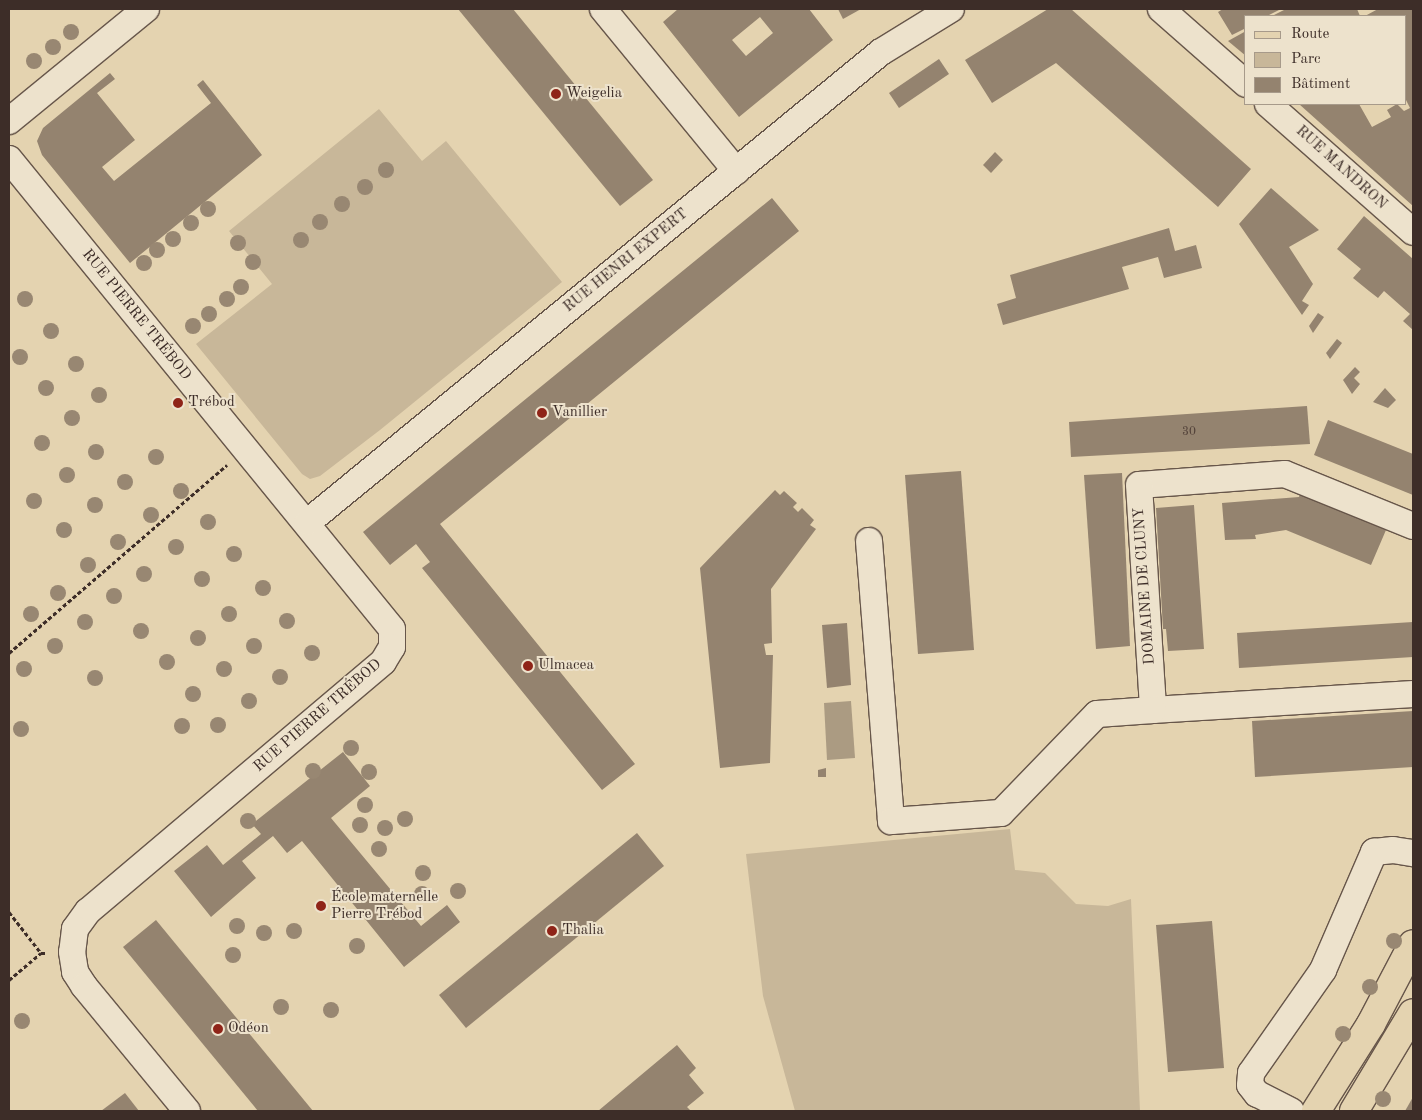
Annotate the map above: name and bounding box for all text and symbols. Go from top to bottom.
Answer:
legend [1244,15,1407,105]
text: Route [1291,27,1329,42]
text: Parc [1291,52,1321,67]
text: Bâtiment [1291,77,1350,92]
place label: Weigelia [566,85,622,103]
marker: Weigelia [550,88,562,100]
street label: RUE MANDRON [1292,122,1390,214]
street label: RUE HENRI EXPERT [560,205,692,317]
street label: RUE PIERRE TRÉBOD [78,246,194,384]
place label: Trébod [188,394,235,412]
marker: Trébod [172,397,184,409]
place label: Vanillier [552,404,607,422]
marker: Vanillier [536,407,548,419]
house number: 30 [1182,426,1196,440]
street label: DOMAINE DE CLUNY [1131,507,1159,665]
street label: RUE PIERRE TRÉBOD [250,656,386,776]
place label: Ulmacea [538,657,594,675]
marker: Ulmacea [522,660,534,672]
place label: École maternelle Pierre Trébod [331,888,438,923]
marker: École maternelle Pierre Trébod [315,900,327,912]
place label: Thalia [562,922,604,940]
marker: Thalia [546,925,558,937]
place label: Odéon [228,1020,269,1038]
marker: Odéon [212,1023,224,1035]

